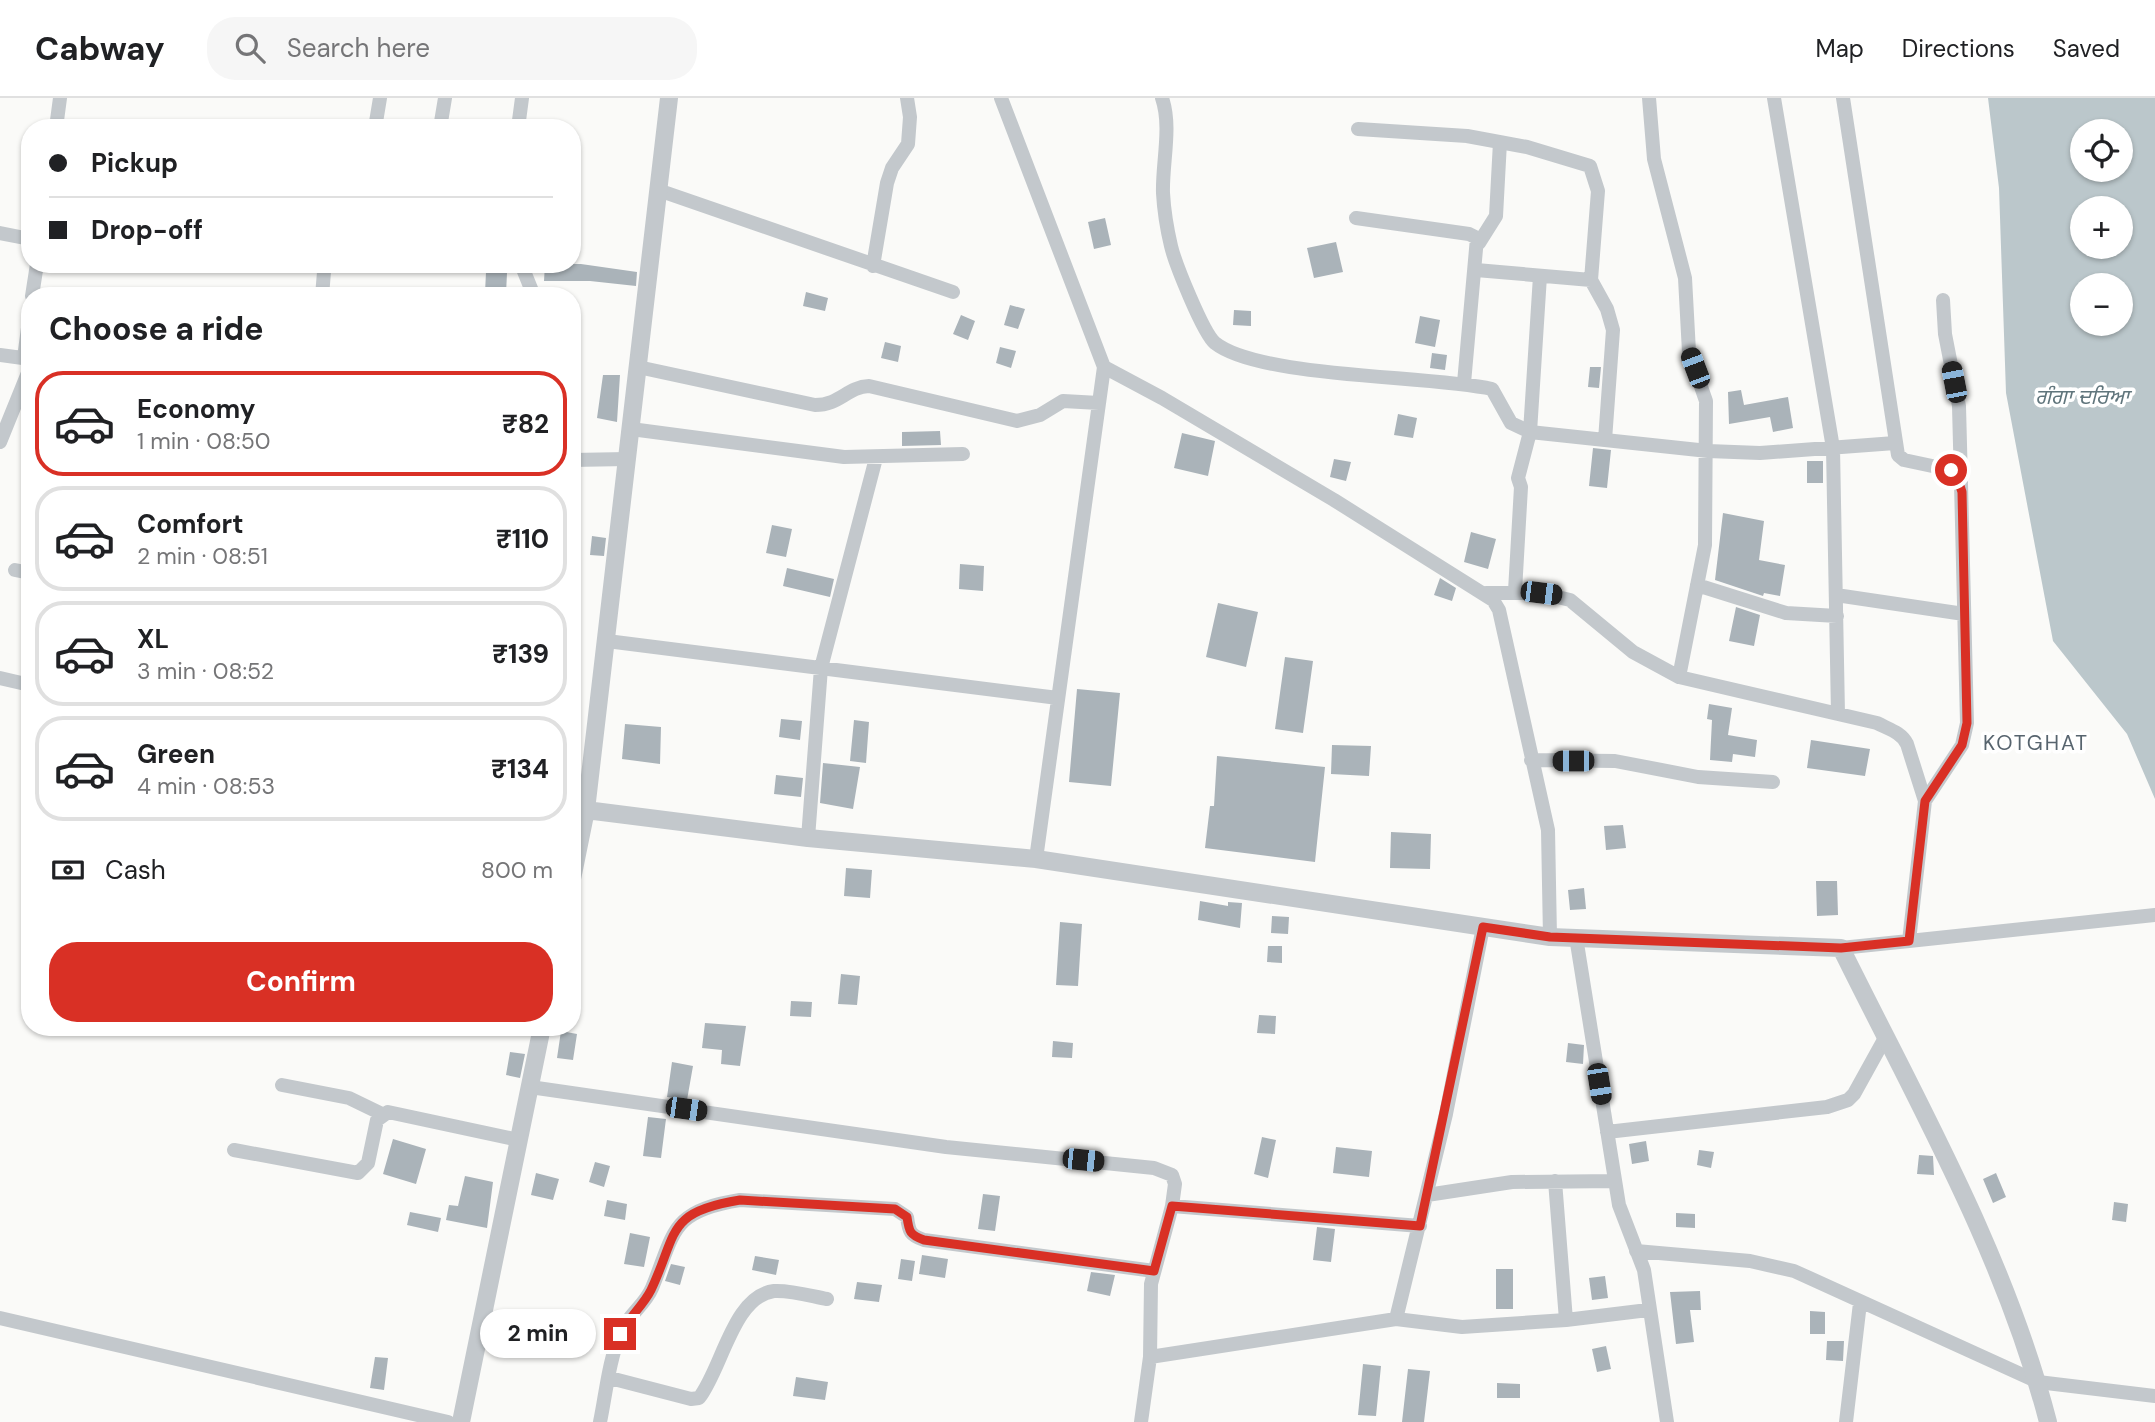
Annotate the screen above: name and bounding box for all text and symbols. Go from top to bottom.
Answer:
search box [207,17,697,80]
text: Cabway [35,27,165,70]
icon: search [231,29,269,67]
text: Search here [287,31,430,65]
text: Map [1816,33,1864,64]
text: Directions [1902,33,2015,64]
text: Saved [2053,33,2120,64]
map controls [2070,119,2133,336]
button: locate [2070,119,2133,182]
text: Pickup [91,146,178,180]
button: + [2070,196,2133,259]
text: Drop-off [91,213,203,247]
button: − [2070,273,2133,336]
text: Choose a ride [49,308,264,350]
car [1678,345,1713,391]
car [1940,359,1969,405]
water label: ਗੰਗਾ ਦਰਿਆ [2035,383,2132,411]
icon: car [53,392,116,455]
text: Economy [137,392,255,426]
text: ₹82 [502,407,549,441]
text: 1 min · 08:50 [137,426,270,456]
route start [1935,454,1967,486]
icon: car [53,507,116,570]
text: Comfort [137,507,243,541]
text: ₹110 [496,522,549,556]
text: 2 min · 08:51 [137,541,268,571]
car [1519,580,1564,606]
icon: car [53,622,116,685]
text: XL [137,622,169,656]
text: ₹139 [492,637,549,671]
text: 3 min · 08:52 [137,656,274,686]
district label: KOTGHAT [1983,729,2089,757]
icon: car [53,737,116,800]
text: Green [137,737,215,771]
car [1553,751,1595,772]
text: ₹134 [491,752,549,786]
text: 4 min · 08:53 [137,771,275,801]
icon: cash [49,851,87,889]
text: Cash [105,853,166,887]
text: 800 m [481,855,553,885]
button: Confirm [49,942,553,1022]
car [1586,1062,1613,1106]
car [664,1096,709,1122]
car [1062,1147,1105,1173]
callout: 2 min [480,1310,596,1358]
text: 2 min [508,1318,568,1348]
route end [604,1318,636,1350]

